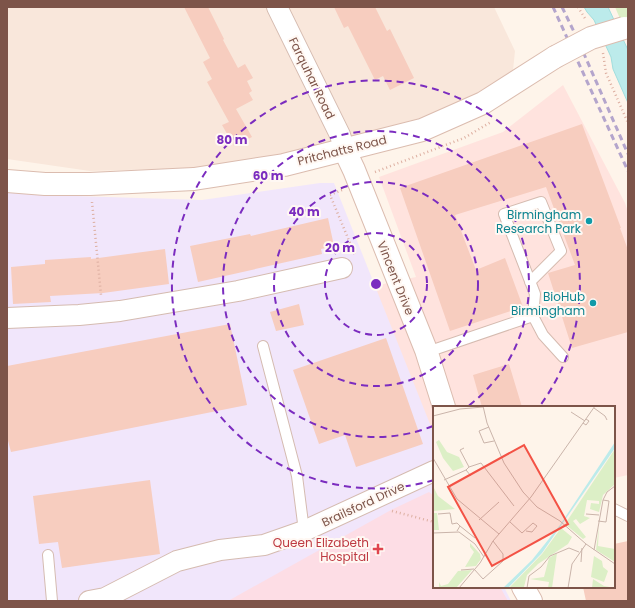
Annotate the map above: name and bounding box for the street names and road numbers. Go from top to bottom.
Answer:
street label: Farquhar Road [285,34,339,122]
street label: Pritchatts Road [296,131,388,169]
street label: Vincent Drive [373,238,419,318]
street label: Brailsford Drive [319,477,407,531]

